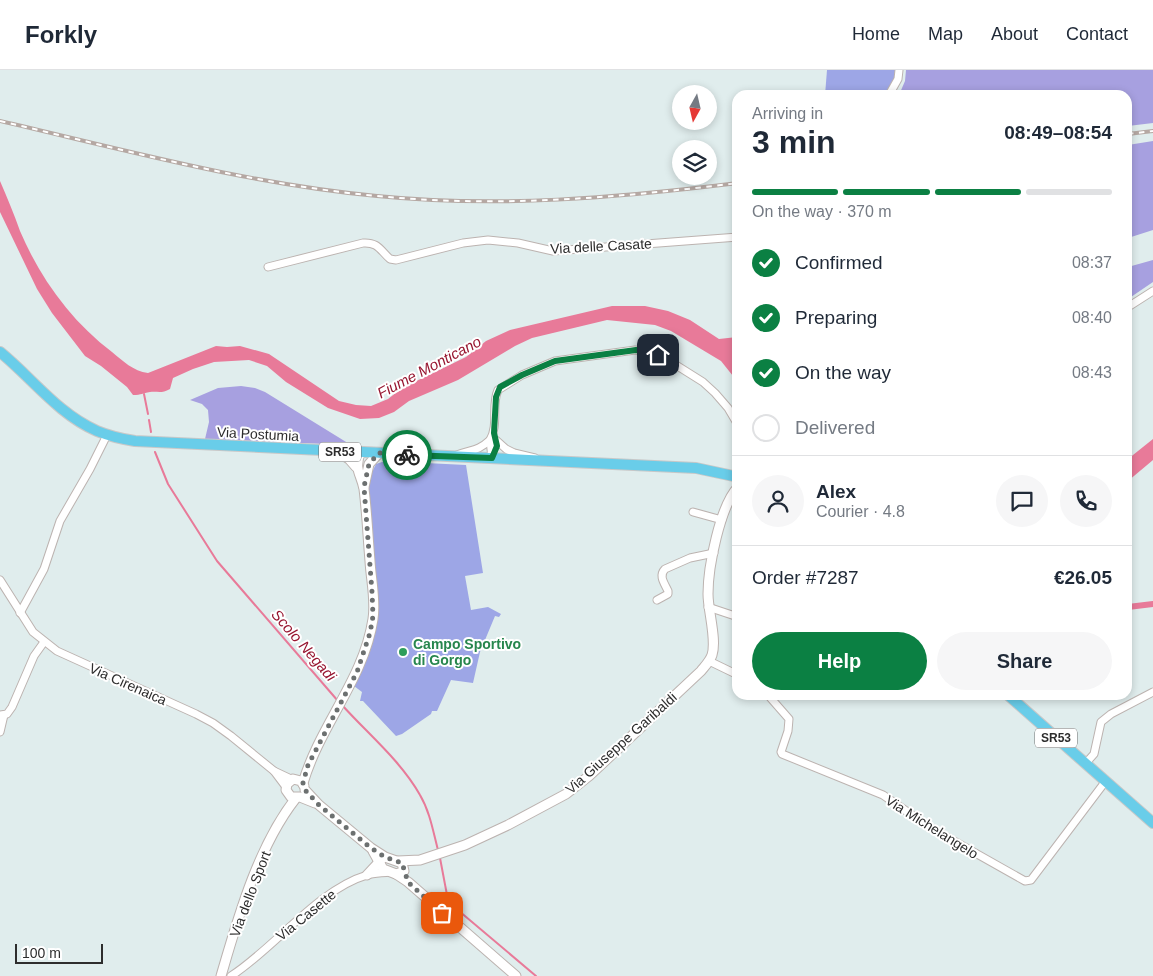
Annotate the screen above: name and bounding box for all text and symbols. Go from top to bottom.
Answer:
text: Forkly [25,21,97,48]
text: Home [852,24,900,44]
text: Map [928,24,963,44]
text: About [991,24,1038,44]
text: Contact [1066,24,1128,44]
north arrow [672,85,718,130]
map controls [672,85,717,185]
text: Arriving in [752,105,823,122]
text: 08:49–08:54 [1004,122,1112,143]
text: 3 min [752,124,836,160]
button: layers [672,140,717,185]
text: On the way · 370 m [752,203,892,220]
street label: Via delle Casate [550,235,652,257]
icon: check [752,249,780,277]
text: Confirmed [795,252,883,273]
text: 08:37 [1072,254,1112,271]
icon: check [752,304,780,332]
text: Preparing [795,307,877,328]
text: 08:40 [1072,309,1112,326]
water label: Fiume Monticano [374,332,484,402]
pin [637,334,679,376]
icon: home [644,341,672,369]
icon: check [752,359,780,387]
text: On the way [795,362,891,383]
text: 08:43 [1072,364,1112,381]
text: Delivered [795,417,875,438]
street label: Via Postumia [217,424,300,444]
courier [382,430,432,480]
icon: bike [393,441,421,469]
road number: SR53 [319,442,361,462]
button: person [752,475,804,527]
button: chat [996,475,1048,527]
button: phone [1060,475,1112,527]
text: Alex [816,481,856,502]
text: Courier · 4.8 [816,503,905,520]
text: Order #7287 [752,567,859,588]
text: €26.05 [1054,567,1112,588]
water label: Scolo Negadi [268,606,340,685]
button: Help [752,632,927,690]
button: Share [937,632,1112,690]
place label: Campo Sportivo di Gorgo [413,636,521,668]
marker: Campo Sportivo di Gorgo [397,646,409,658]
street label: Via Cirenaica [87,660,169,708]
street label: Via Giuseppe Garibaldi [562,689,680,797]
road number: SR53 [1035,728,1077,748]
street label: Via Michelangelo [883,792,982,862]
street label: Via dello Sport [226,849,274,939]
street label: Via Casette [273,886,339,944]
pin [421,892,463,934]
icon: bag [428,899,456,927]
scale bar [15,941,102,964]
text: 100 m [22,945,61,961]

